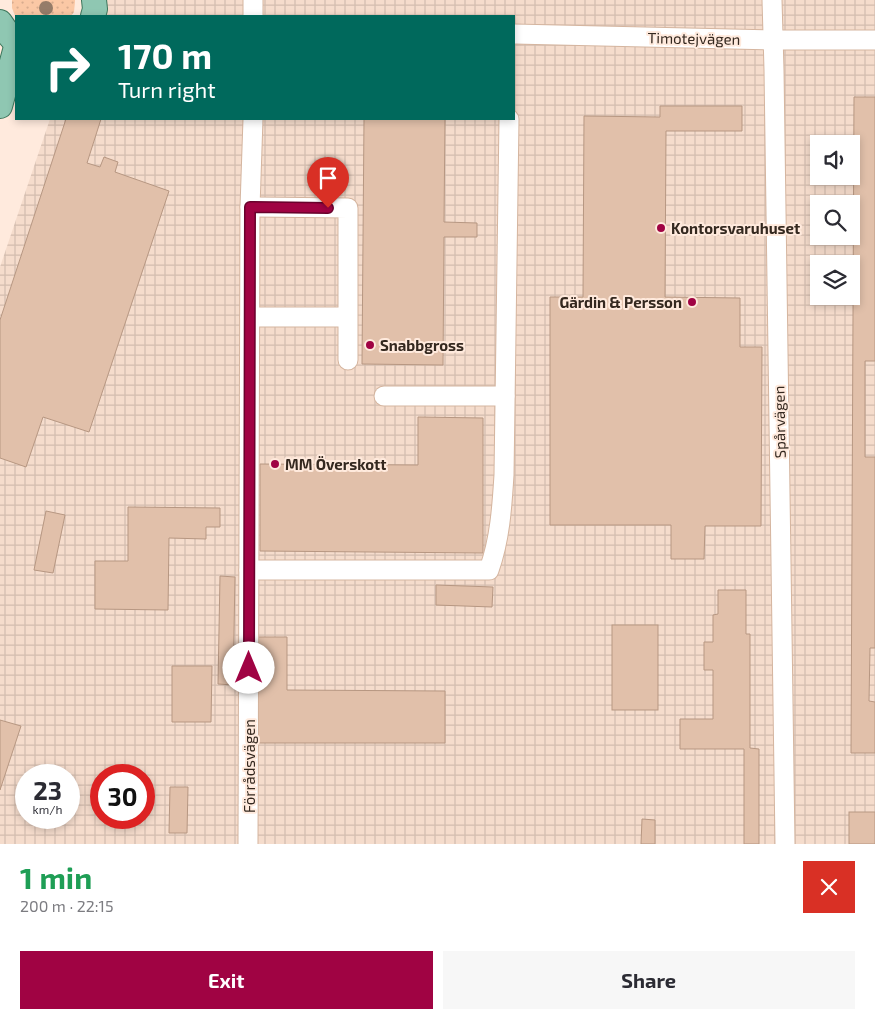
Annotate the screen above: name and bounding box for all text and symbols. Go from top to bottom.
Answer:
street label: Timotejvägen [647,28,741,49]
text: 170 m [118,34,212,76]
icon: right [35,35,100,100]
text: Turn right [118,76,216,102]
map controls [810,135,860,305]
button: sound [810,135,860,185]
pin [307,157,349,208]
icon: arrive [314,164,342,192]
button: search [810,195,860,245]
place label: Kontorsvaruhuset [671,219,800,237]
marker: Kontorsvaruhuset [655,222,667,234]
button: layers [810,255,860,305]
place label: Gärdin & Persson [559,293,682,311]
marker: Gärdin & Persson [686,296,698,308]
place label: Snabbgross [380,336,464,354]
marker: Snabbgross [364,339,376,351]
street label: Spårvägen [769,386,789,458]
place label: MM Överskott [285,455,386,473]
marker: MM Överskott [269,458,281,470]
position arrow [222,641,274,693]
street label: Förrådsvägen [240,719,258,813]
speed limit sign: 30 [90,764,155,829]
text: 23 [33,775,62,805]
text: km/h [33,802,62,816]
text: 1 min [20,859,92,895]
button: close [803,861,855,913]
text: 200 m · 22:15 [20,896,114,915]
button: Exit [20,951,433,1009]
button: Share [443,951,855,1009]

